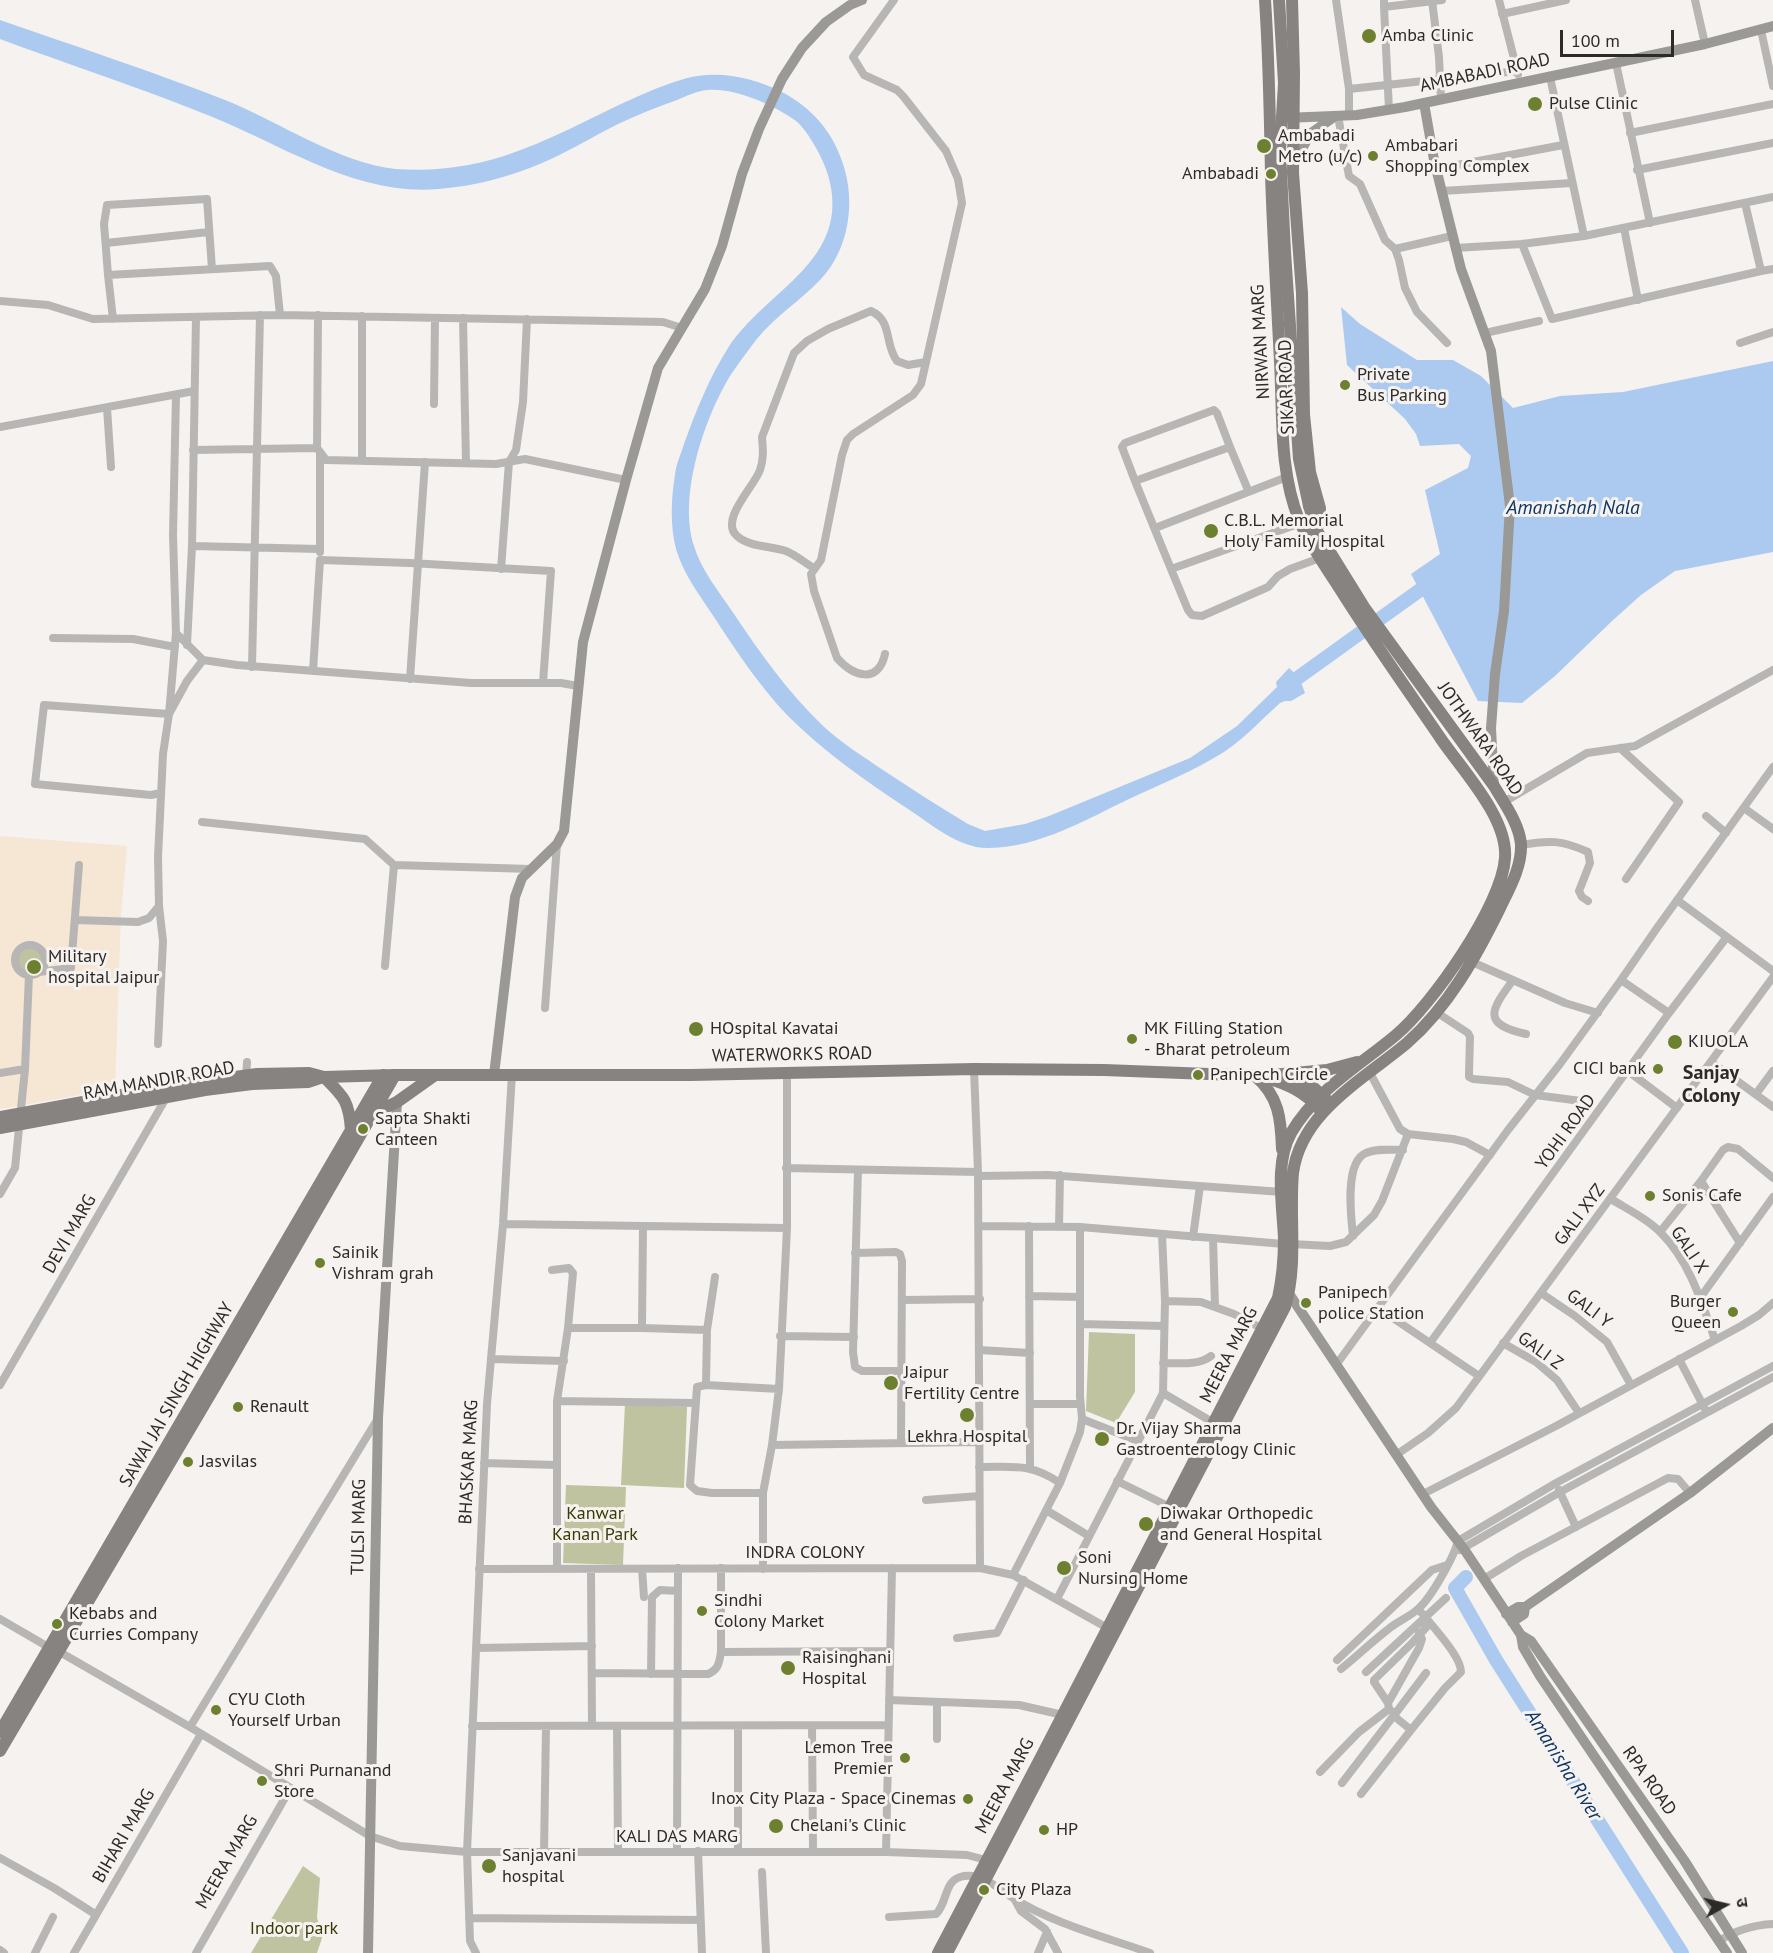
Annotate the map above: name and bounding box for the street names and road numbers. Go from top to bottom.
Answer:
street label: AMBABADI ROAD [1418,49,1552,97]
street label: NIRWAN MARG [1247,284,1275,400]
street label: SIKAR ROAD [1275,339,1299,435]
street label: JOTHWARA ROAD [1433,678,1527,800]
street label: WATERWORKS ROAD [712,1043,872,1067]
street label: RAM MANDIR ROAD [82,1057,236,1105]
street label: YOHI ROAD [1531,1090,1601,1174]
street label: GALI XYZ [1550,1180,1610,1250]
street label: DEVI MARG [39,1191,101,1277]
street label: GALI X [1666,1222,1712,1278]
street label: GALI Y [1562,1285,1616,1333]
street label: SAWAI JAI SINGH HIGHWAY [115,1299,239,1491]
street label: MEERA MARG [1196,1303,1262,1407]
street label: GALI Z [1513,1327,1567,1375]
street label: BHASKAR MARG [455,1399,483,1525]
street label: TULSI MARG [347,1479,371,1575]
street label: INDRA COLONY [745,1542,865,1564]
street label: MEERA MARG [971,1735,1039,1837]
street label: RPA ROAD [1617,1742,1681,1820]
street label: BIHARI MARG [88,1785,160,1887]
street label: MEERA MARG [191,1811,263,1913]
street label: KALI DAS MARG [616,1826,738,1848]

